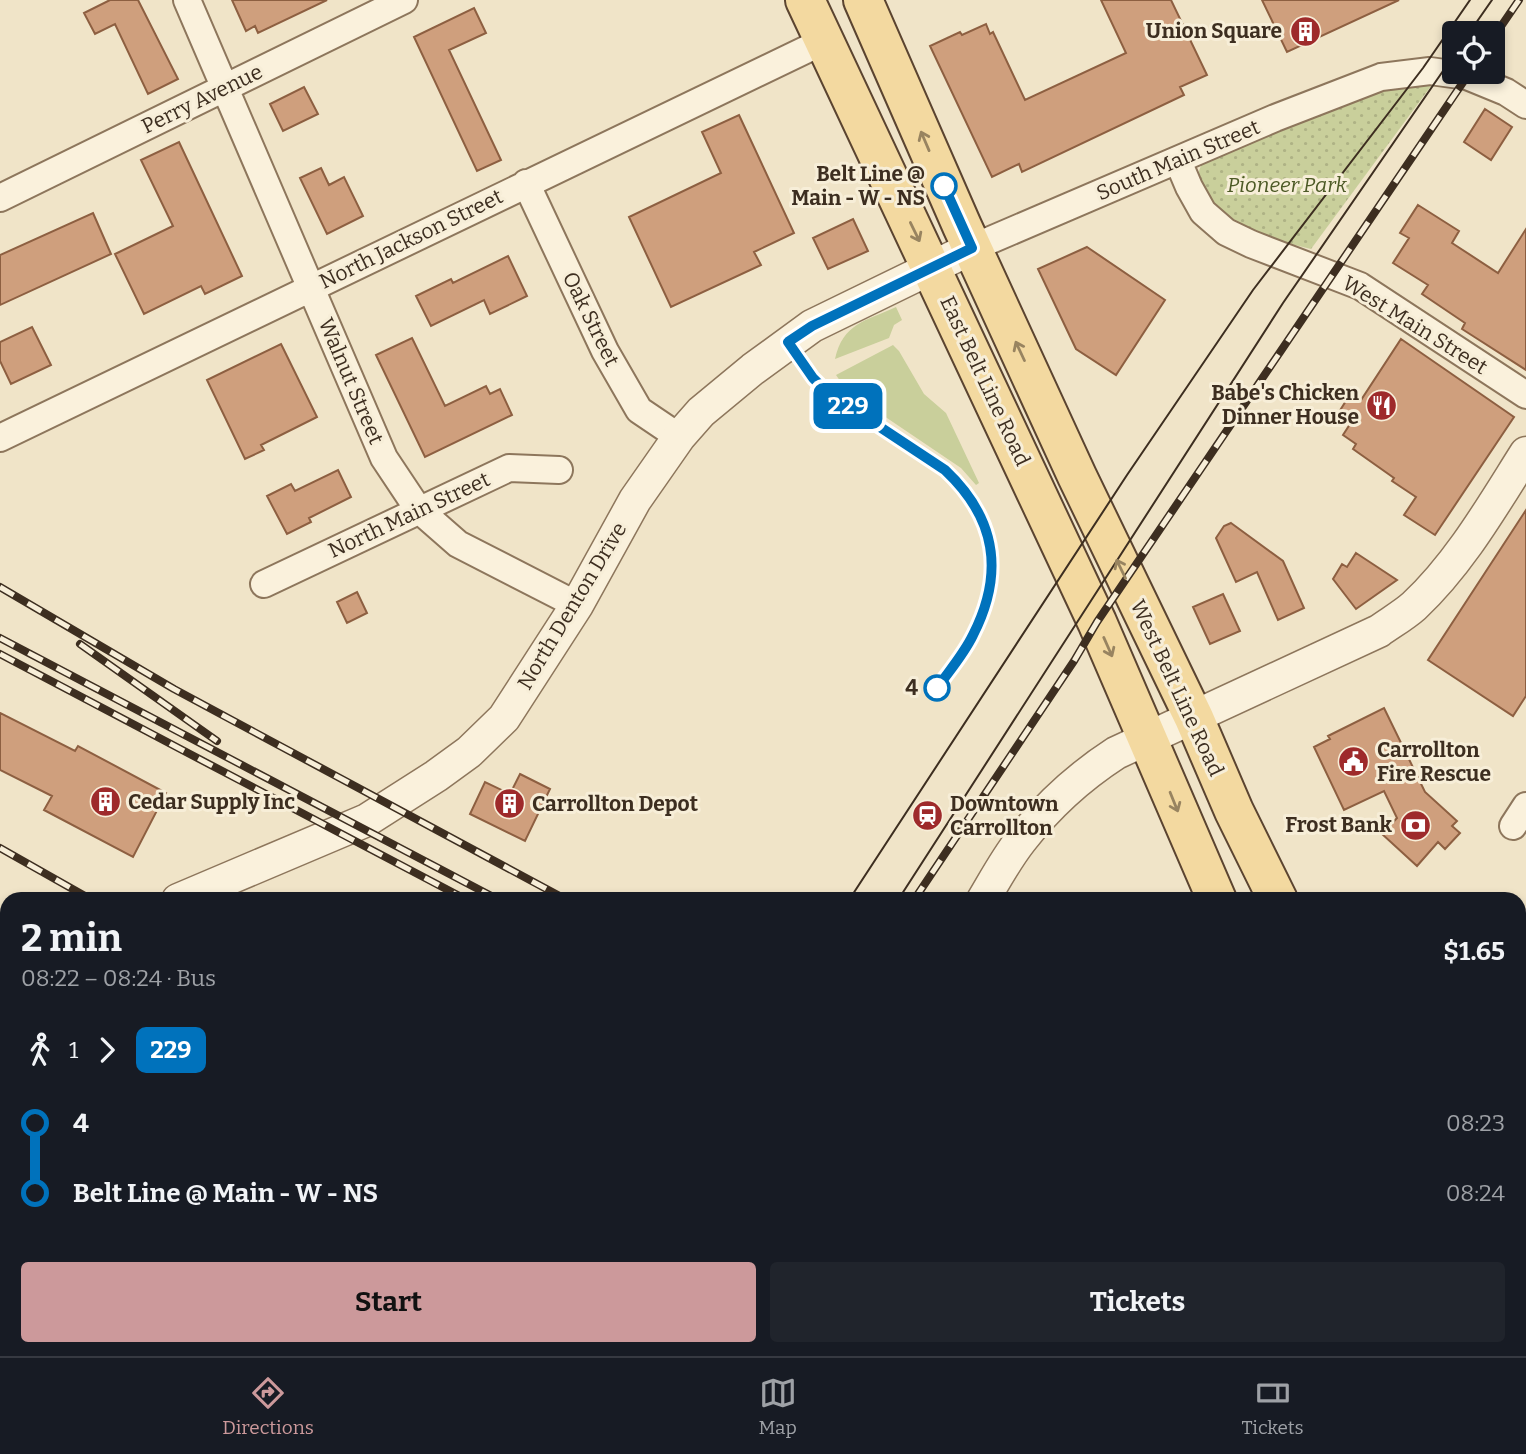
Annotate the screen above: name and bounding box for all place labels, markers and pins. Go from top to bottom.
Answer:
building icon: Union Square [1288,14,1322,48]
place label: Union Square [1146,18,1282,44]
place label: Belt Line @ Main - W - NS [791,161,925,211]
marker: Belt Line @ Main - W - NS [931,173,957,199]
place label: Babe's Chicken Dinner House [1211,380,1359,430]
restaurant icon: Babe's Chicken Dinner House [1365,388,1399,422]
place label: 4 [905,675,918,701]
marker: 4 [924,675,950,701]
place label: Carrollton Fire Rescue [1377,737,1491,787]
public building icon: Carrollton Fire Rescue [1337,745,1371,779]
building icon: Cedar Supply Inc [88,785,122,819]
building icon: Carrollton Depot [492,787,526,821]
place label: Cedar Supply Inc [128,789,295,815]
place label: Carrollton Depot [532,791,699,817]
place label: Downtown Carrollton [950,791,1059,841]
station icon: Downtown Carrollton [910,799,944,833]
bank icon: Frost Bank [1398,808,1432,842]
place label: Frost Bank [1285,812,1393,838]

